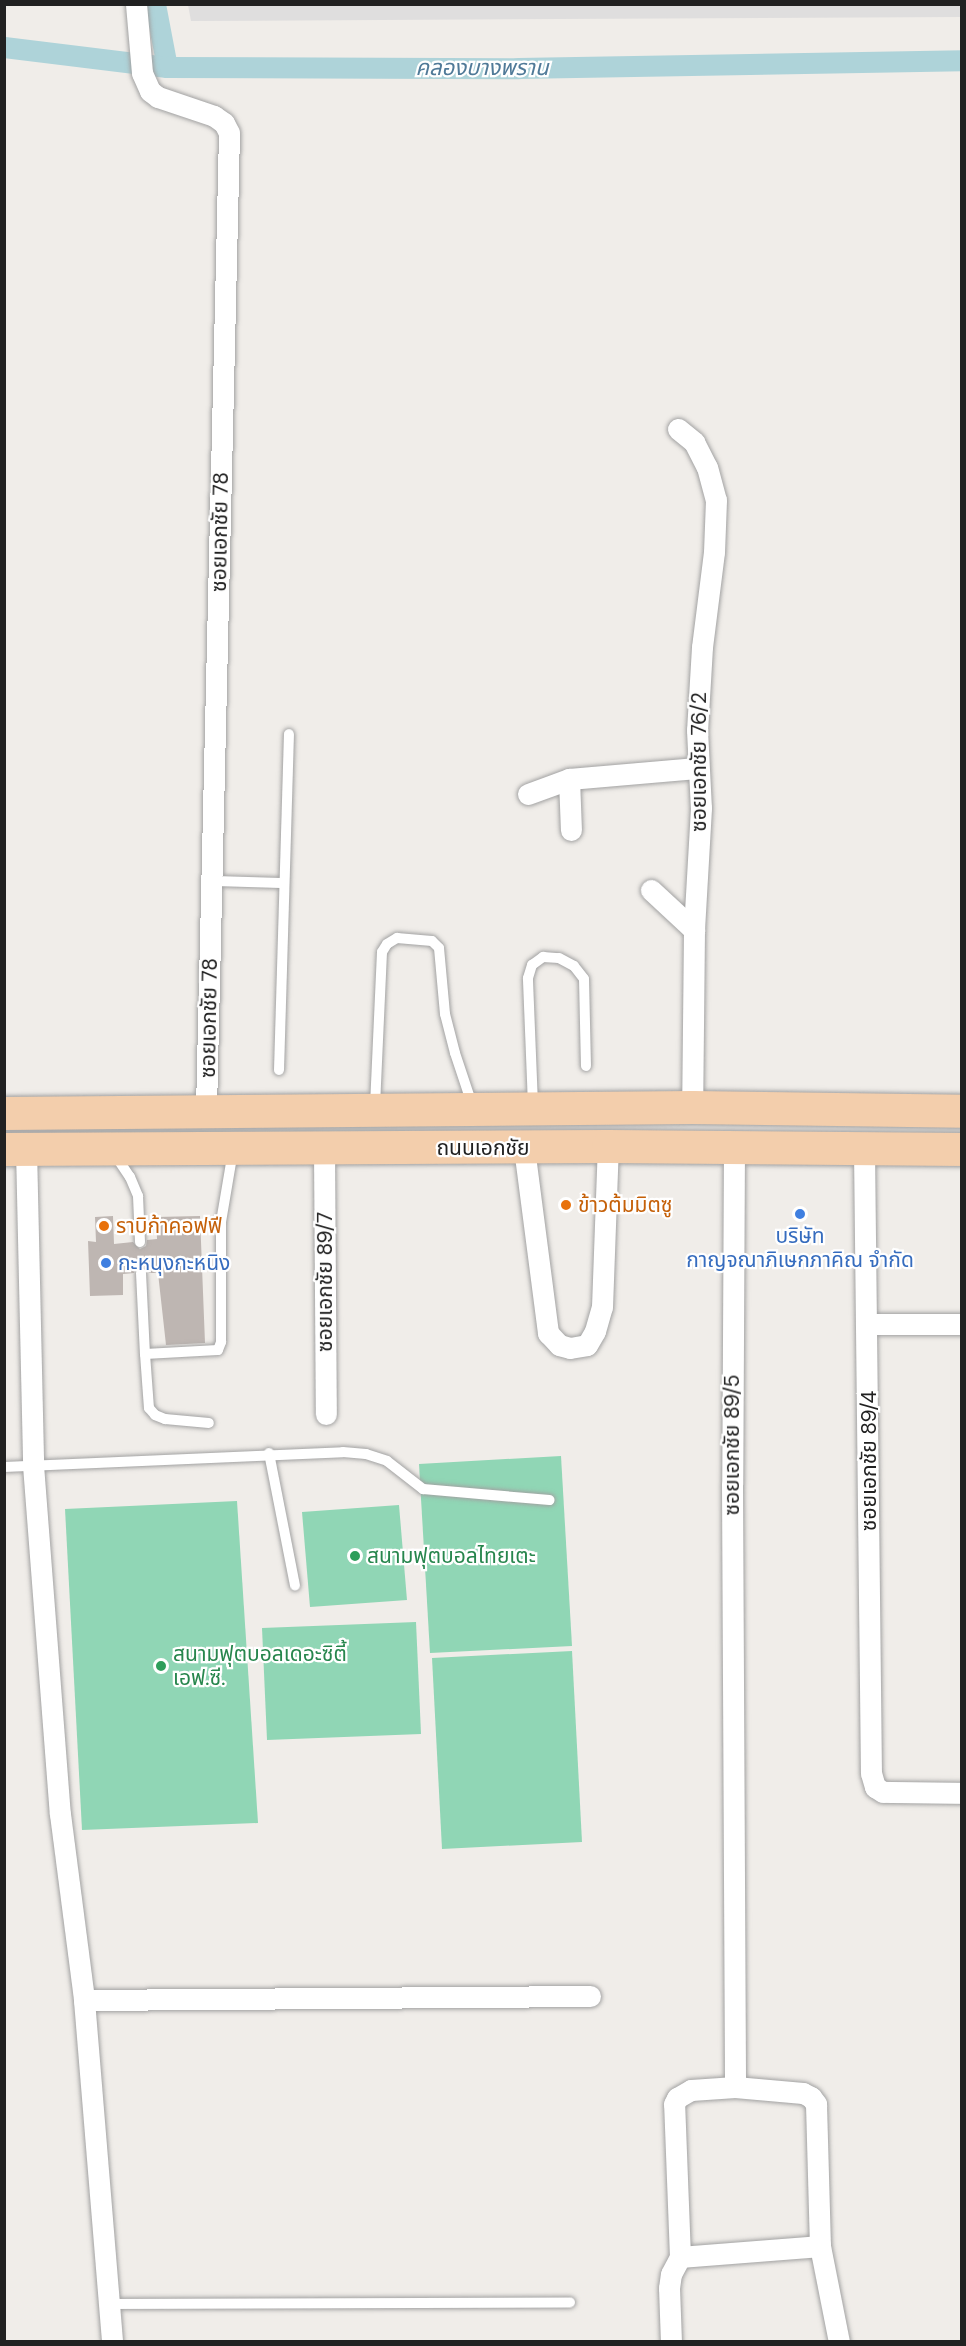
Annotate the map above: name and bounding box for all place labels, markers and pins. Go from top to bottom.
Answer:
place label: ข้าวต้มมิตซู [578,1192,673,1218]
marker: ข้าวต้มมิตซู [559,1198,573,1212]
marker: บริษัท กาญจณาภิเษกภาคิณ จำกัด [793,1207,807,1221]
place label: ราบิก้าคอฟฟี [116,1213,222,1239]
marker: ราบิก้าคอฟฟี [97,1219,111,1233]
place label: บริษัท กาญจณาภิเษกภาคิณ จำกัด [686,1223,914,1273]
place label: กะหนุงกะหนิง [118,1250,230,1276]
marker: กะหนุงกะหนิง [99,1256,113,1270]
place label: สนามฟุตบอลไทยเตะ [367,1543,536,1569]
marker: สนามฟุตบอลไทยเตะ [348,1549,362,1563]
place label: สนามฟุตบอลเดอะซิตี้ เอฟ.ซี. [173,1641,347,1691]
marker: สนามฟุตบอลเดอะซิตี้ เอฟ.ซี. [154,1659,168,1673]

